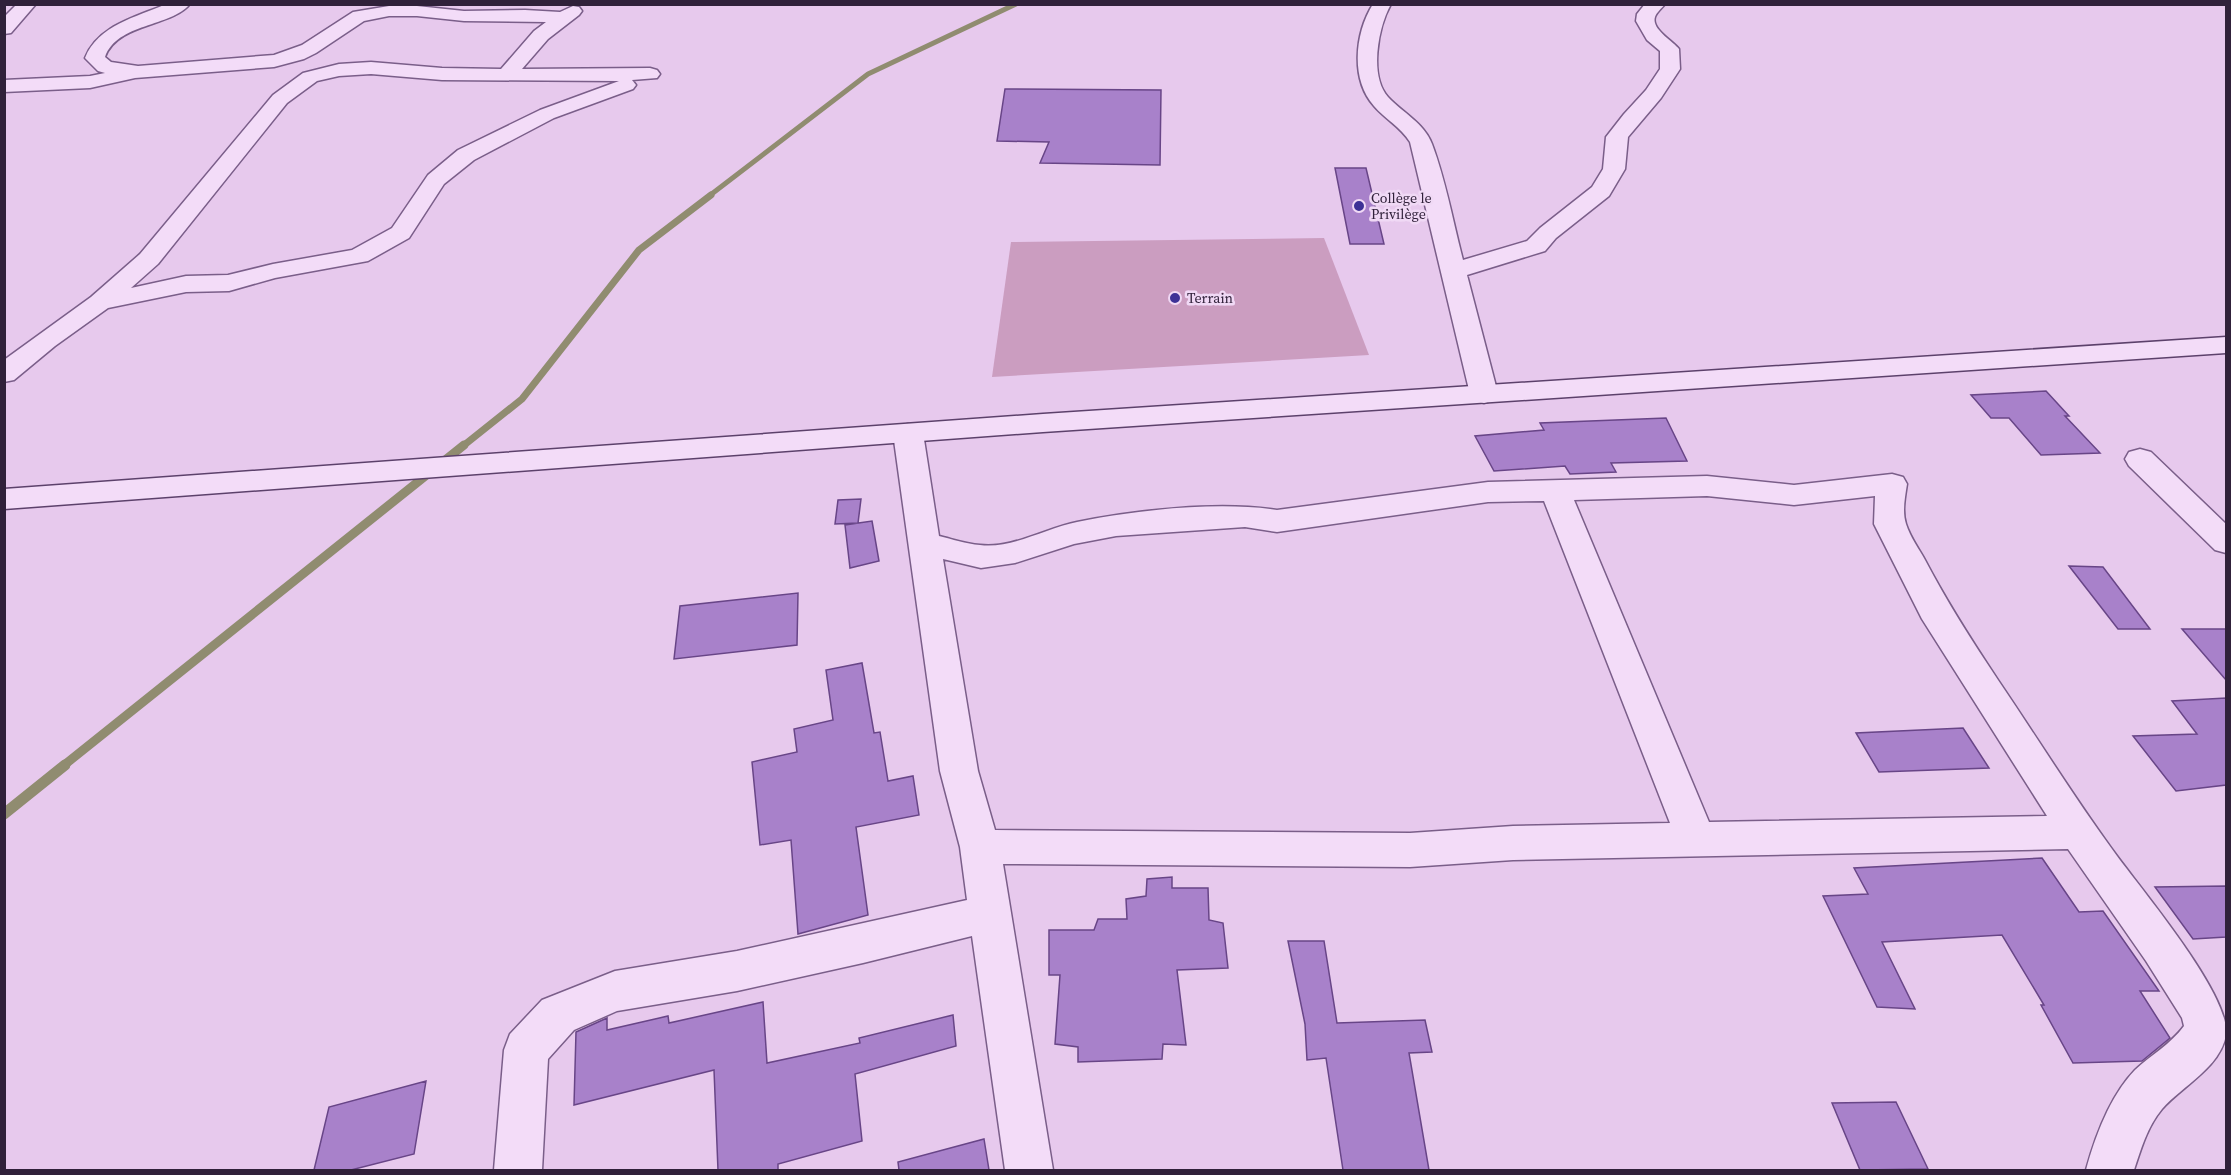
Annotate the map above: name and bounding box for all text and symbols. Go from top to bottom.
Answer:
place label: Collège le Privilège [1371,188,1432,224]
marker: Collège le Privilège [1352,199,1366,213]
place label: Terrain [1187,288,1234,308]
marker: Terrain [1168,291,1182,305]

